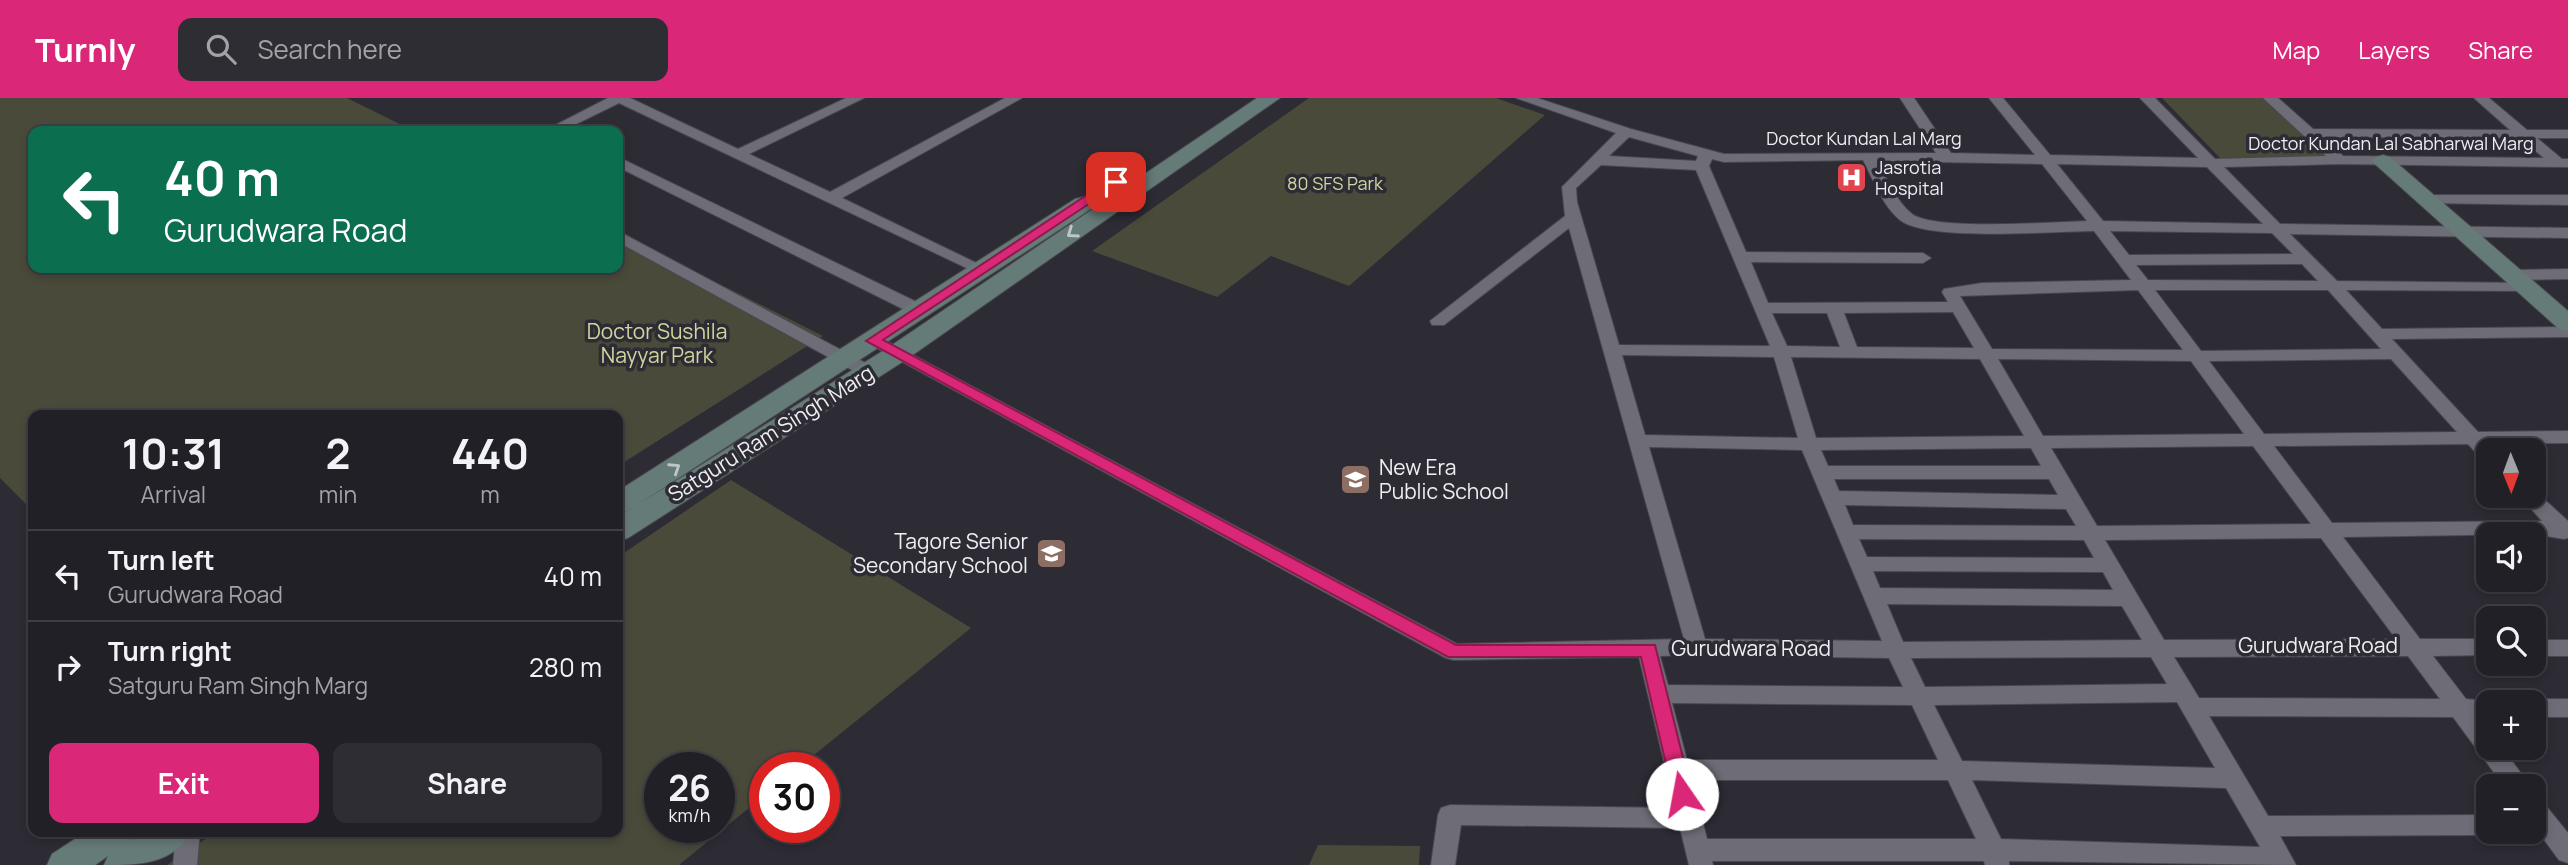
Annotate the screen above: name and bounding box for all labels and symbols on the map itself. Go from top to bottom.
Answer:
street label: Doctor Kundan Lal Marg [1766,126,1962,150]
street label: Doctor Kundan Lal Sabharwal Marg [2248,131,2534,155]
pin [1086,152,1146,212]
place label: Jasrotia Hospital [1875,155,1944,200]
hospital icon: Jasrotia Hospital [1835,161,1869,195]
park label: 80 SFS Park [1287,171,1384,195]
one-way arrow [1067,225,1080,237]
park label: Doctor Sushila Nayyar Park [587,317,727,369]
street label: Satguru Ram Singh Marg [662,358,879,508]
north arrow [2476,438,2546,508]
place label: New Era Public School [1379,453,1509,505]
one-way arrow [668,463,681,476]
school or university icon: New Era Public School [1339,463,1373,497]
place label: Tagore Senior Secondary School [853,527,1028,579]
school or university icon: Tagore Senior Secondary School [1034,537,1068,571]
street label: Gurudwara Road [2238,631,2398,659]
street label: Gurudwara Road [1671,634,1831,662]
speed limit sign: 30 [749,752,840,843]
position arrow [1645,757,1719,831]

